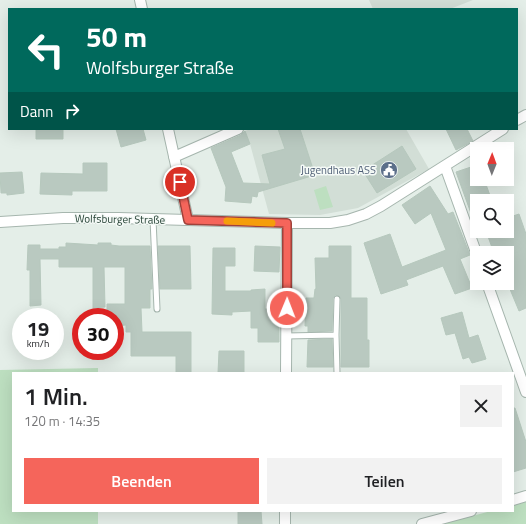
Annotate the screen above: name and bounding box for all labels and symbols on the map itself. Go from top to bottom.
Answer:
north arrow [470,142,514,186]
public building icon: Jugendhaus ASS [379,160,399,180]
place label: Jugendhaus ASS [301,162,376,178]
pin [163,165,197,199]
street label: Wolfsburger Straße [75,210,166,228]
position arrow [266,287,308,329]
speed limit sign: 30 [72,308,124,360]

